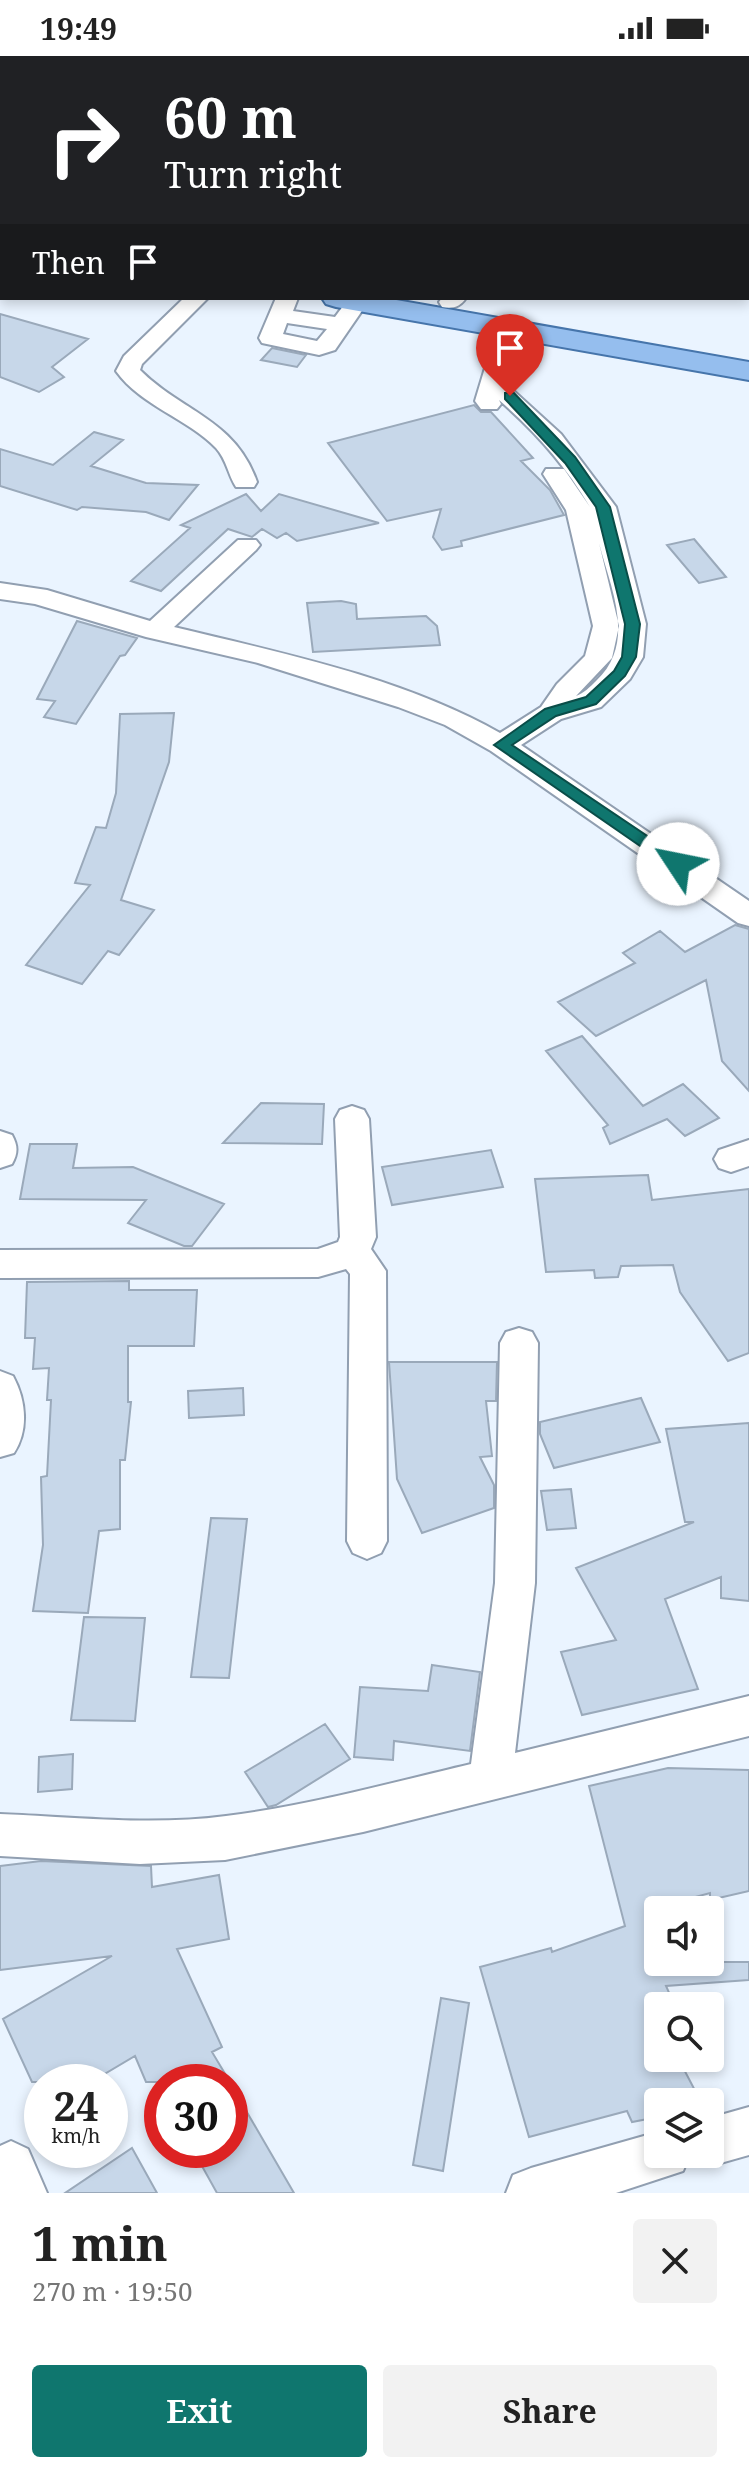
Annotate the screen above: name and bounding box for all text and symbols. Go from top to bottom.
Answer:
text: 19:49 [40,8,117,49]
text: 60 m [164,78,297,154]
icon: right [32,88,136,192]
text: Turn right [164,150,342,199]
icon: arrive [121,240,165,284]
text: Then [32,242,105,283]
pin [476,314,544,396]
icon: arrive [488,326,532,370]
position arrow [636,822,720,906]
map controls [644,1896,724,2168]
button: sound [644,1896,724,1976]
button: search [644,1992,724,2072]
speed limit sign: 30 [144,2064,248,2168]
text: 24 [53,2078,99,2133]
button: layers [644,2088,724,2168]
text: km/h [51,2122,101,2149]
text: 1 min [32,2210,168,2275]
button: close [633,2219,717,2303]
text: 270 m · 19:50 [32,2273,193,2309]
button: Exit [32,2365,367,2457]
button: Share [383,2365,717,2457]

